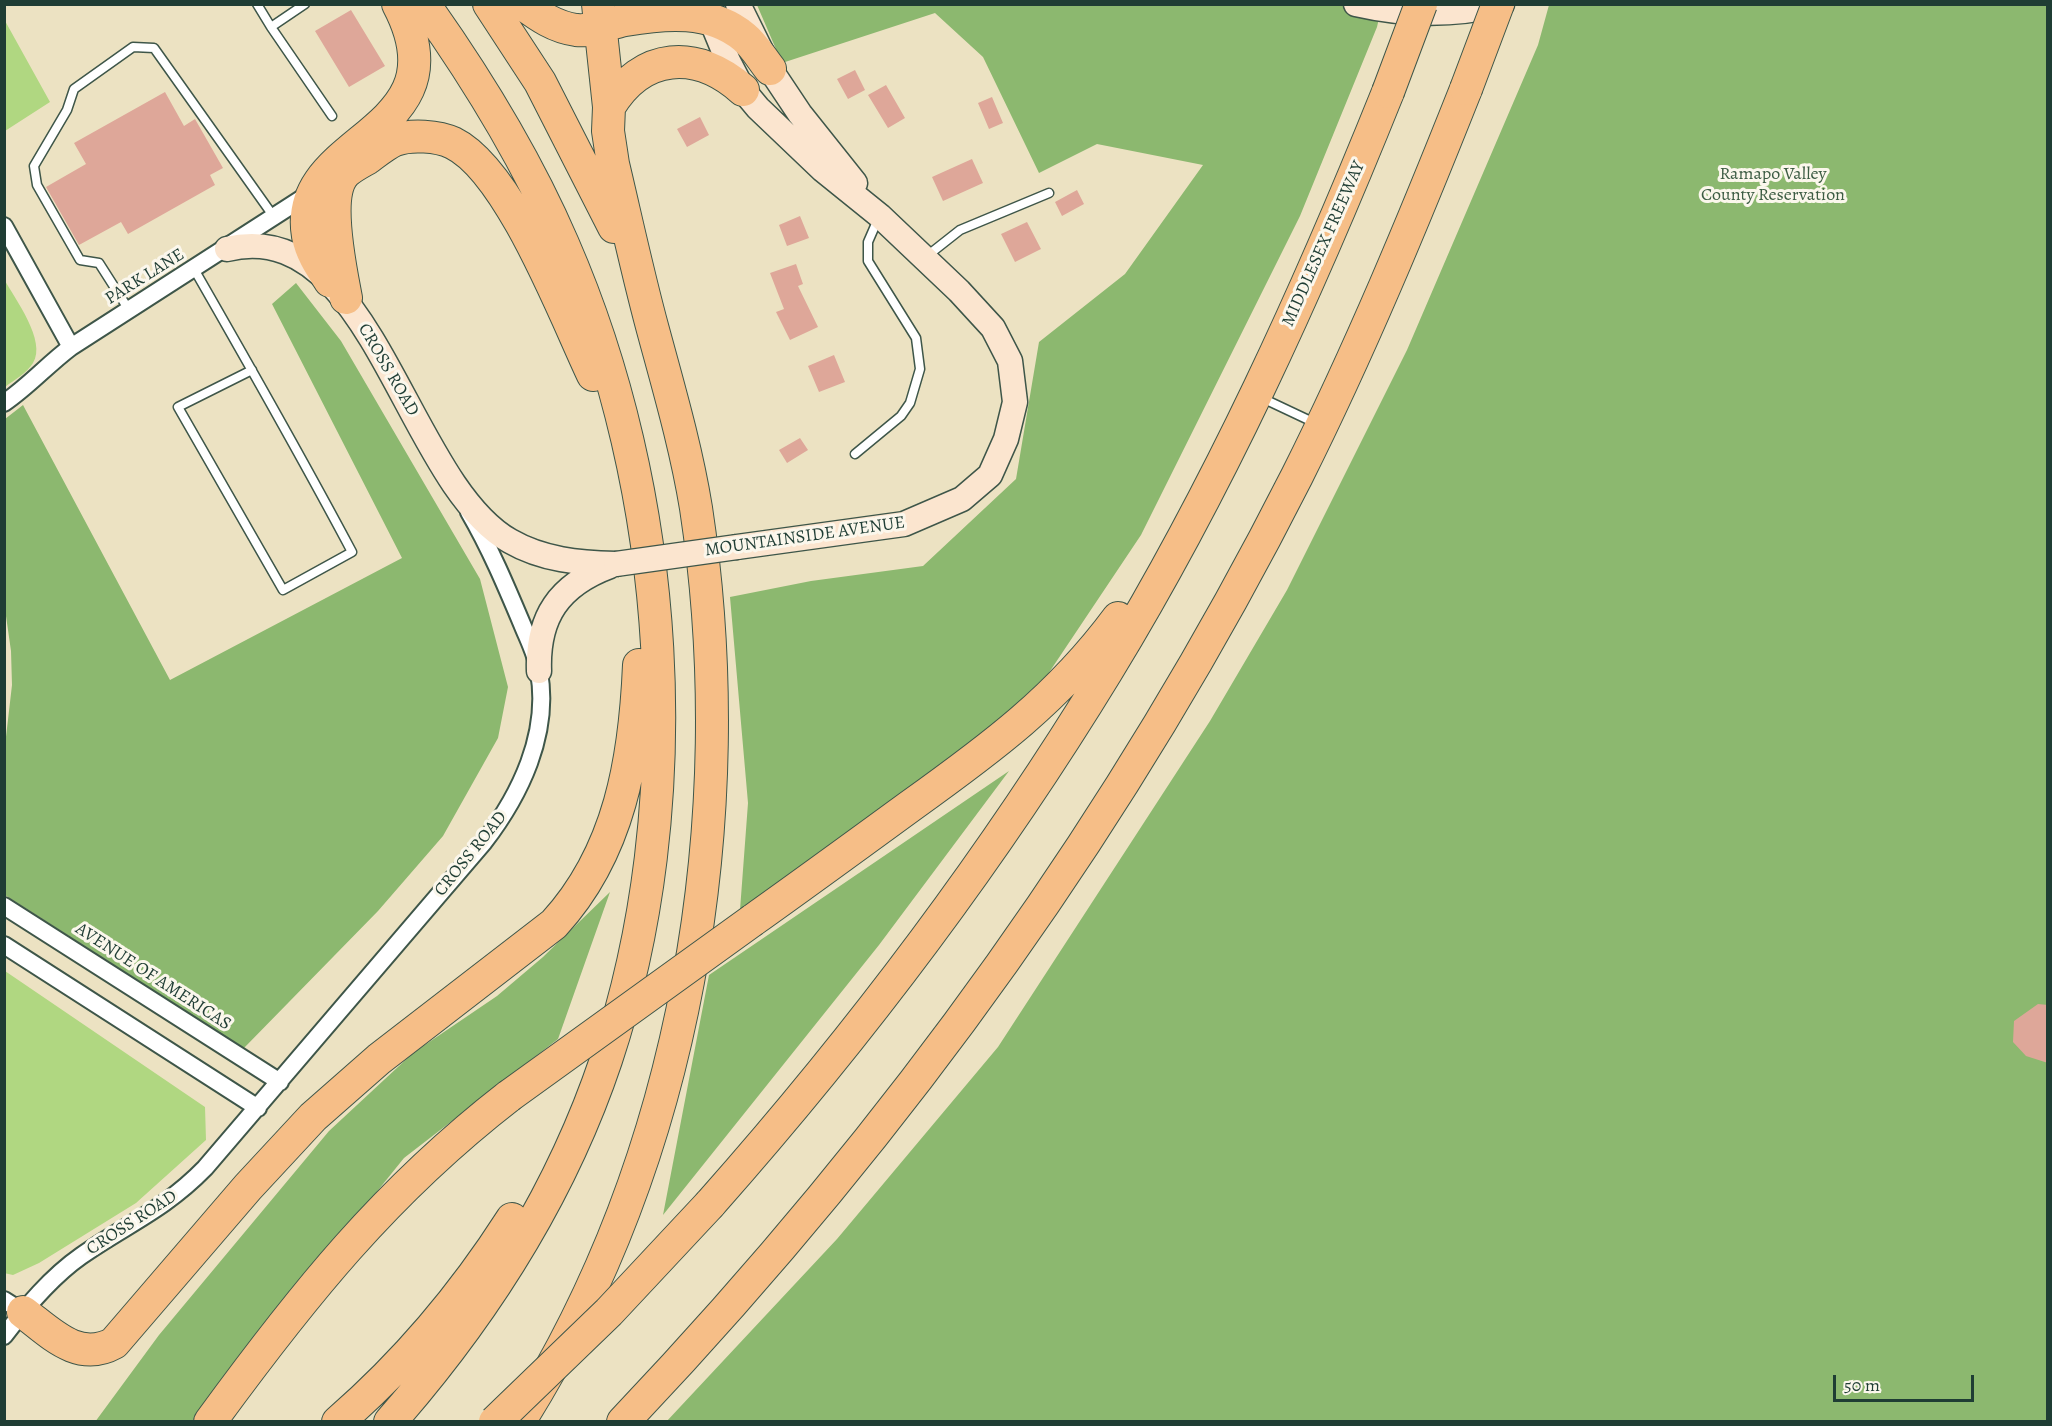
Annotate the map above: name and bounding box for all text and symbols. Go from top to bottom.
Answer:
street label: MIDDLESEX FREEWAY [1278,158,1370,330]
park label: Ramapo Valley County Reservation [1701,164,1845,207]
street label: PARK LANE [101,244,189,310]
street label: CROSS ROAD [353,320,423,420]
street label: MOUNTAINSIDE AVENUE [704,512,906,562]
street label: CROSS ROAD [430,807,512,901]
street label: AVENUE OF AMERICAS [71,919,235,1035]
street label: CROSS ROAD [83,1186,181,1260]
scale bar [1836,1363,1977,1401]
text: 50 m [1844,1373,1880,1397]

